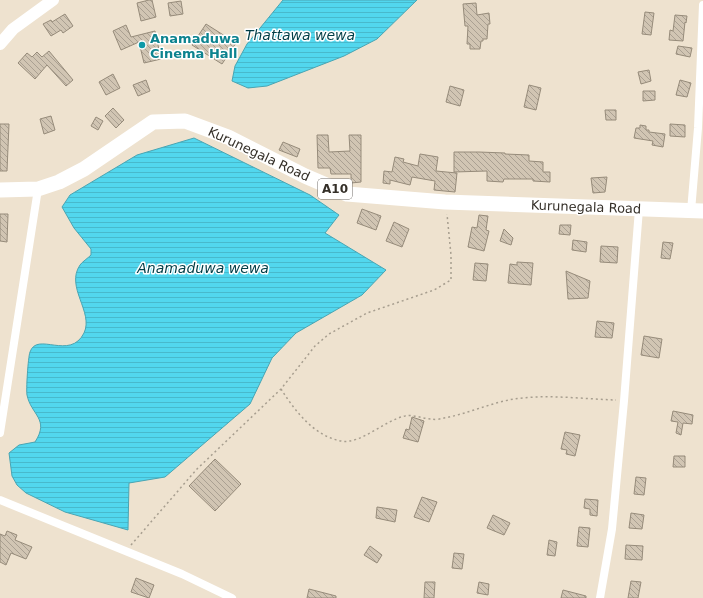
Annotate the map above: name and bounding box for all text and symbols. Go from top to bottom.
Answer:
water label: Thattawa wewa [245,27,355,43]
place label: Anamaduwa Cinema Hall [150,31,240,61]
marker: Anamaduwa Cinema Hall [137,40,147,50]
street label: Kurunegala Road [206,124,312,184]
road number: A10 [318,179,352,199]
street label: Kurunegala Road [531,198,641,216]
water label: Anamaduwa wewa [136,260,269,276]

